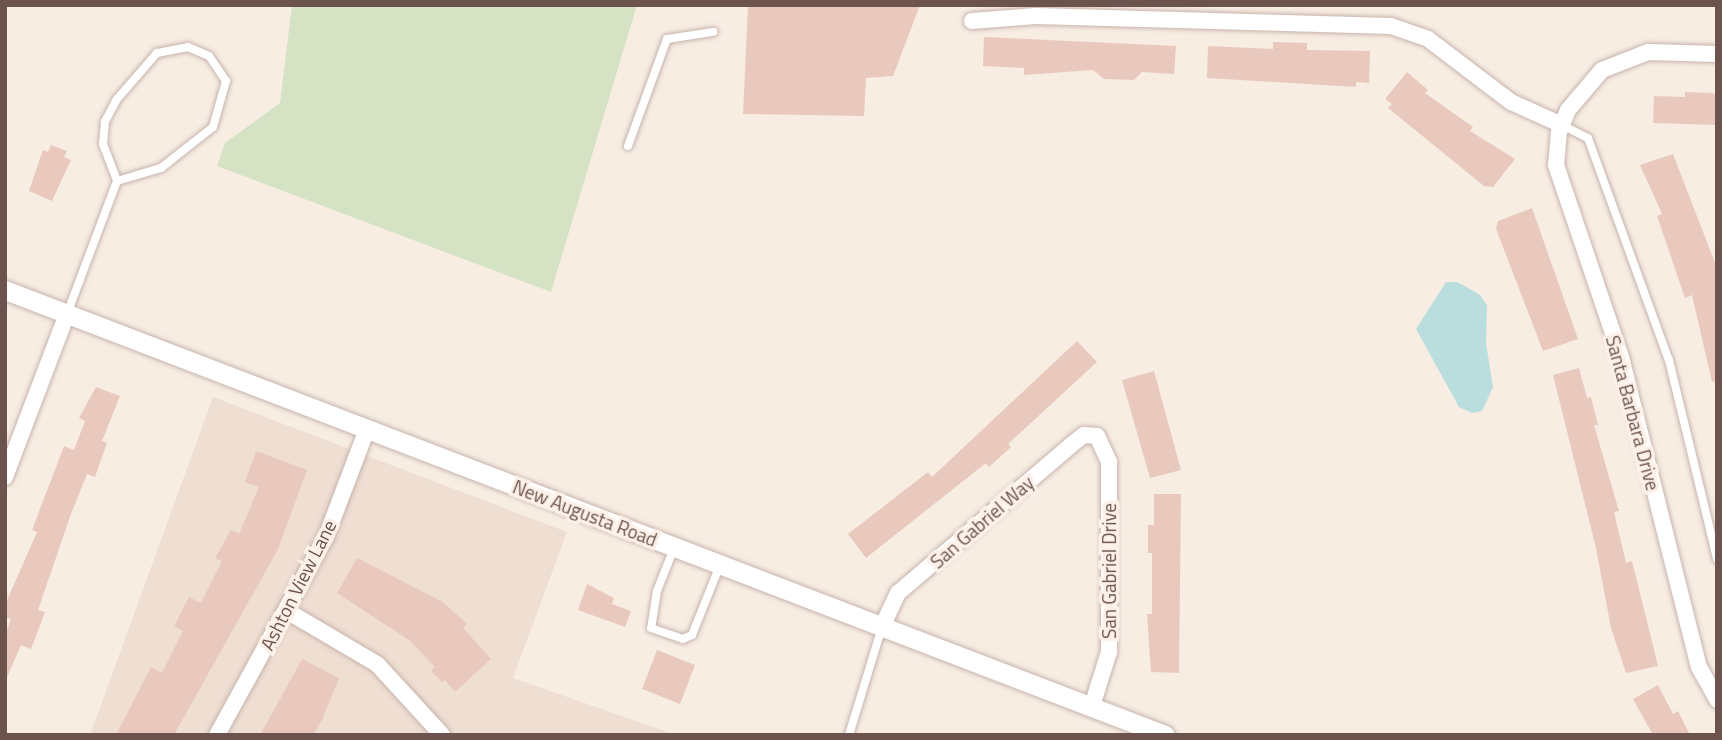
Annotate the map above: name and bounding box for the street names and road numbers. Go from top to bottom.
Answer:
street label: Santa Barbara Drive [1601,333,1665,493]
street label: San Gabriel Way [926,471,1038,573]
street label: New Augusta Road [510,475,660,551]
street label: San Gabriel Drive [1098,503,1120,639]
street label: Ashton View Lane [255,516,341,654]

